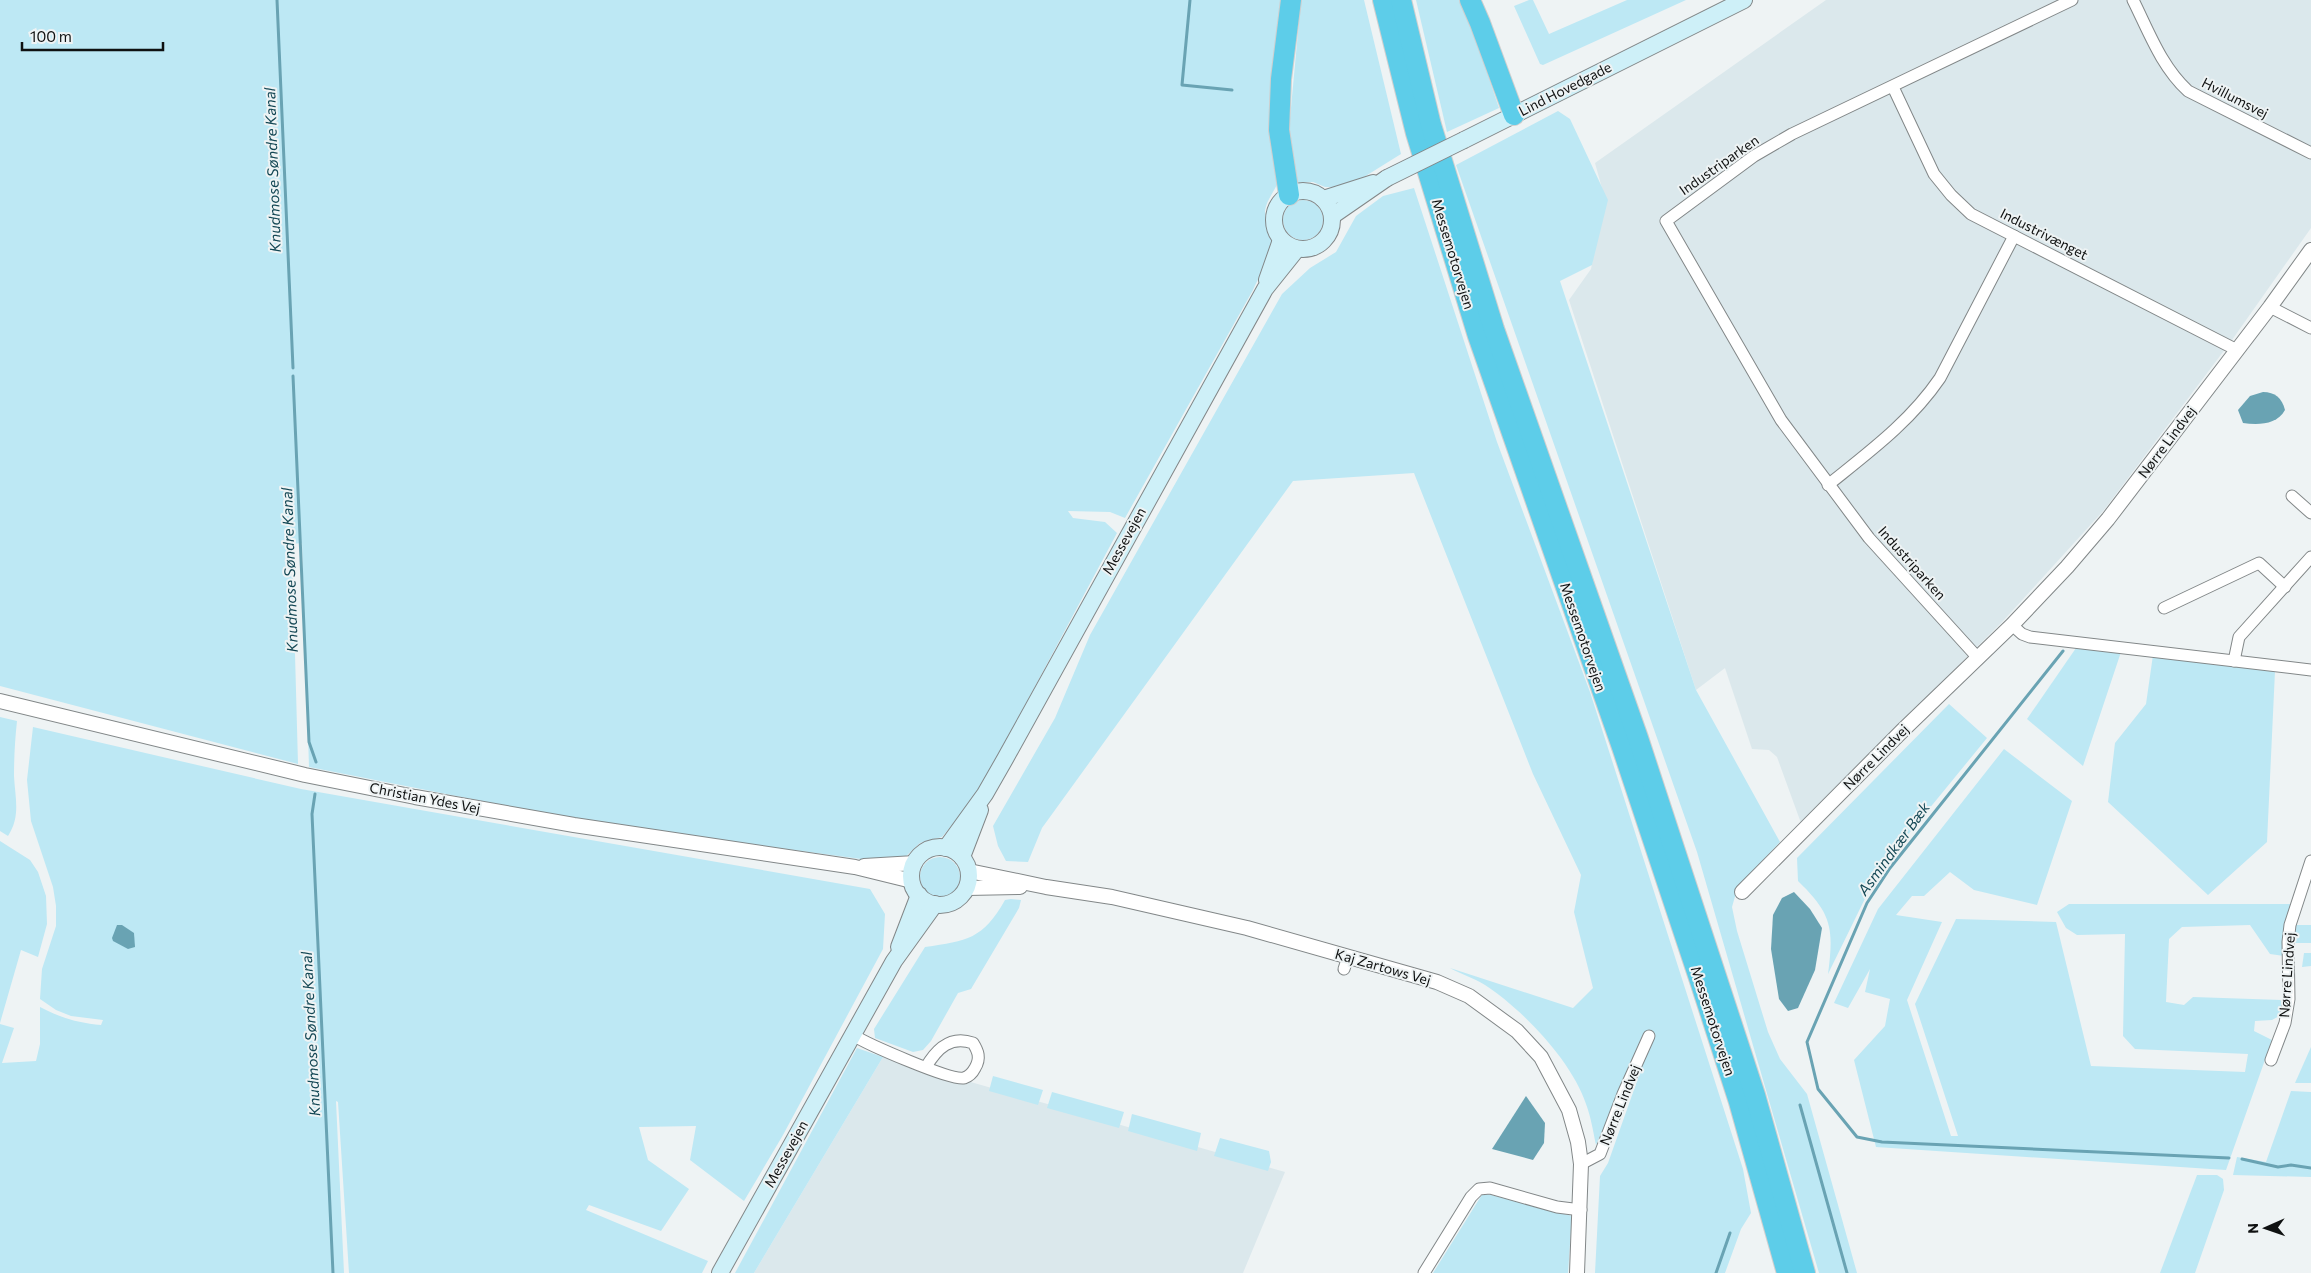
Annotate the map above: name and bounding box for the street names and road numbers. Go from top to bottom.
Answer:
street label: Lind Hovedgade [1516,58,1614,119]
street label: Hvillumsvej [2199,74,2271,122]
street label: Industriparken [1676,131,1762,198]
street label: Messemotorvejen [1429,197,1478,311]
street label: Industrivænget [1998,204,2091,263]
street label: Nørre Lindvej [2134,402,2199,481]
street label: Messevejen [1098,504,1149,577]
street label: Industriparken [1875,522,1950,603]
street label: Messemotorvejen [1557,580,1610,694]
street label: Nørre Lindvej [1839,720,1912,793]
street label: Christian Ydes Vej [368,778,482,817]
street label: Nørre Lindvej [2275,932,2298,1018]
street label: Kaj Zartows Vej [1333,945,1433,988]
street label: Messemotorvejen [1688,964,1739,1078]
street label: Nørre Lindvej [1596,1062,1643,1148]
street label: Messevejen [760,1117,811,1190]

